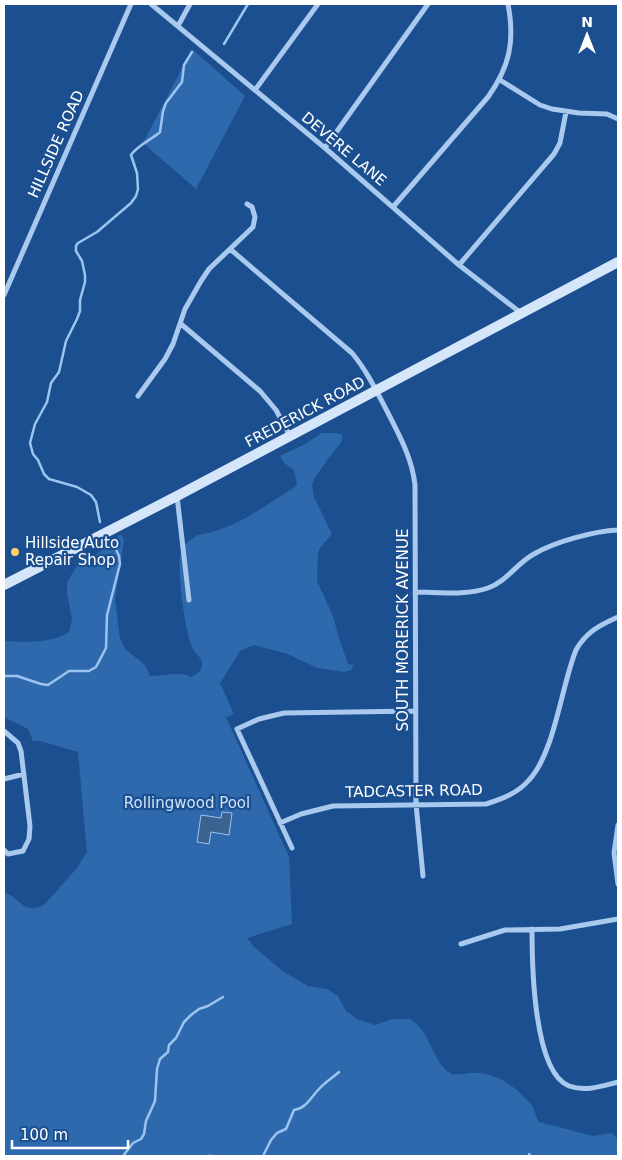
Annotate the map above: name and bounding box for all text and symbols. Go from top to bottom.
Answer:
north arrow [562,10,612,60]
text: N [581,14,593,30]
street label: HILLSIDE ROAD [24,87,88,201]
street label: DEVERE LANE [298,108,390,190]
street label: FREDERICK ROAD [242,373,368,451]
street label: SOUTH MORERICK AVENUE [394,529,412,731]
place label: Hillside Auto Repair Shop [25,534,119,569]
marker: Hillside Auto Repair Shop [9,546,21,558]
street label: TADCASTER ROAD [344,781,483,801]
park label: Rollingwood Pool [124,794,250,812]
scale bar [12,1118,129,1150]
text: 100 m [20,1126,68,1144]

